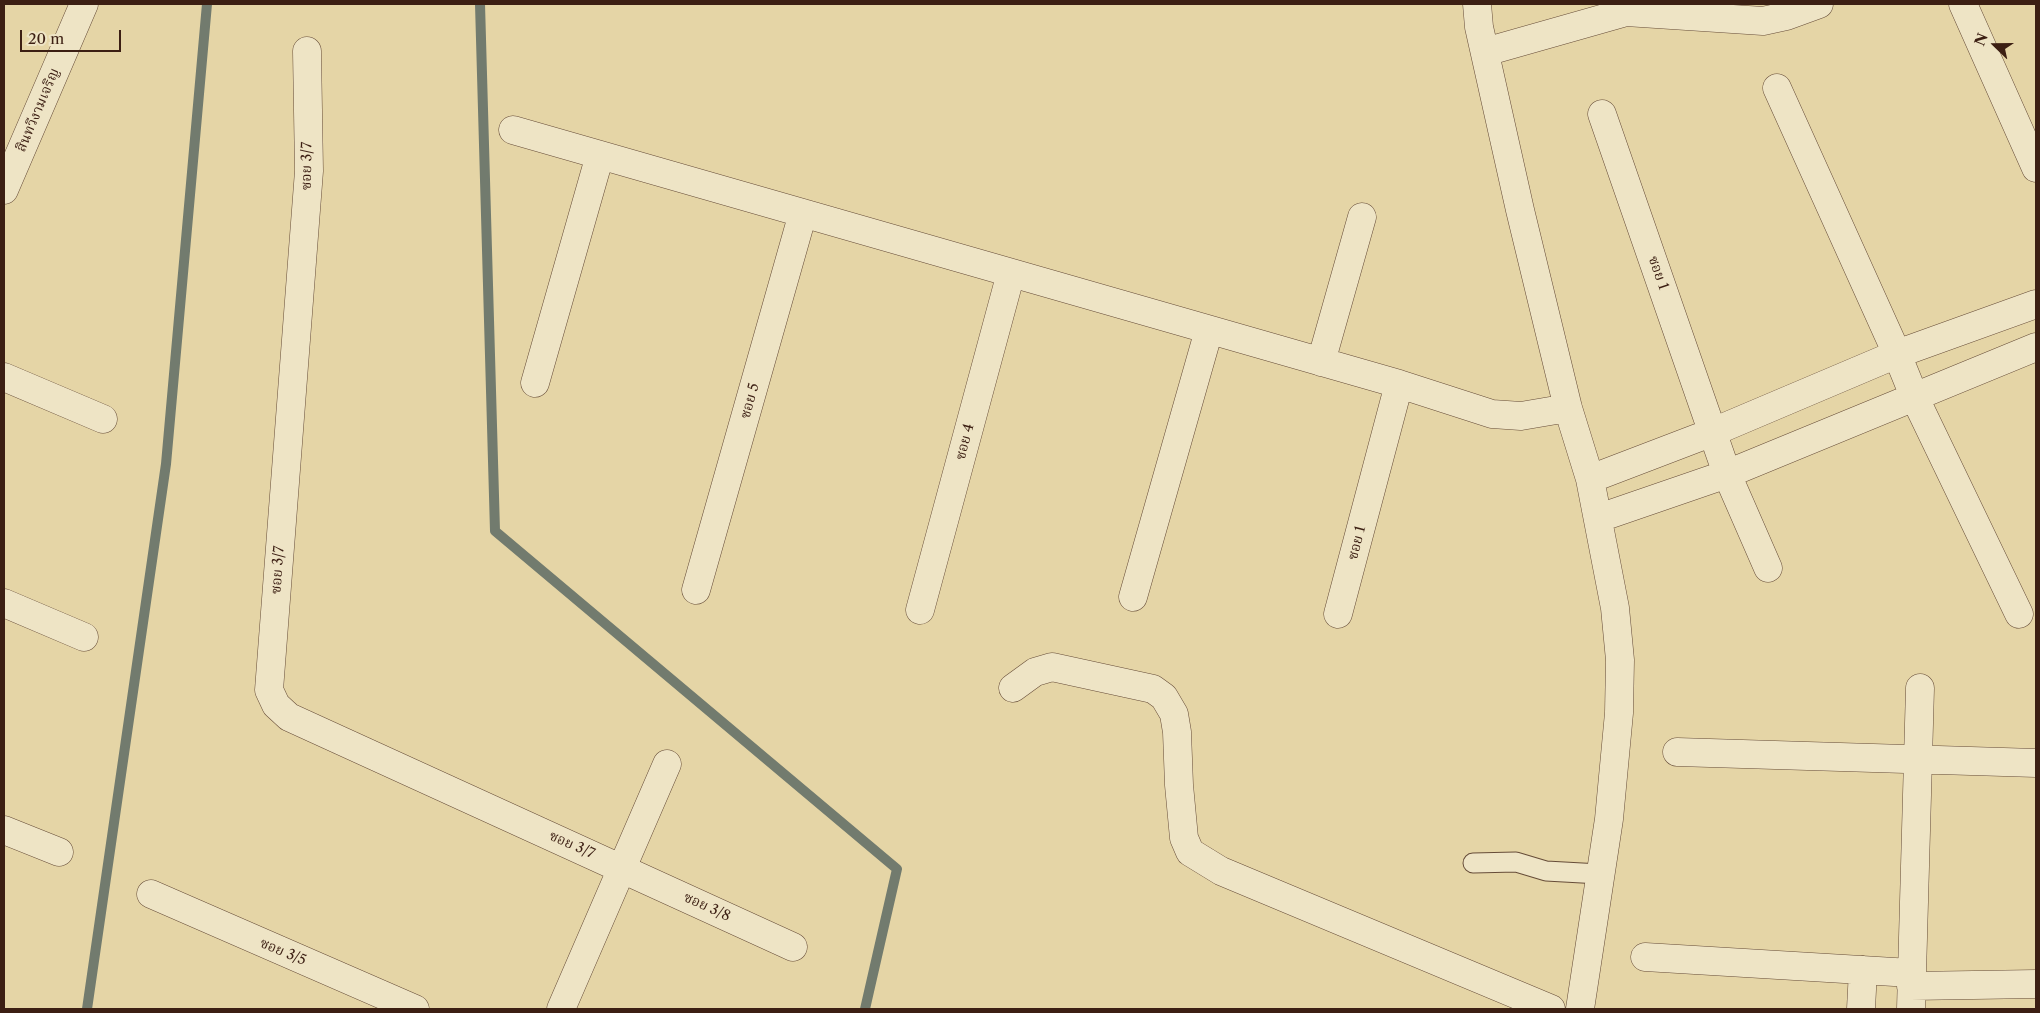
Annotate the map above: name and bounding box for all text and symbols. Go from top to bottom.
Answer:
scale bar [22,20,124,52]
north arrow [1970,20,2020,70]
text: 20 m [28,29,64,48]
text: N [1970,30,1992,48]
street label: สินทวีงามเจริญ [13,66,63,154]
street label: ซอย 3/7 [298,142,316,190]
street label: ซอย 1 [1644,254,1672,292]
street label: ซอย 5 [737,381,763,421]
street label: ซอย 4 [952,422,978,462]
street label: ซอย 1 [1344,524,1370,562]
street label: ซอย 3/7 [268,545,288,595]
street label: ซอย 3/7 [547,828,597,862]
street label: ซอย 3/8 [681,889,733,925]
street label: ซอย 3/5 [257,935,309,969]

